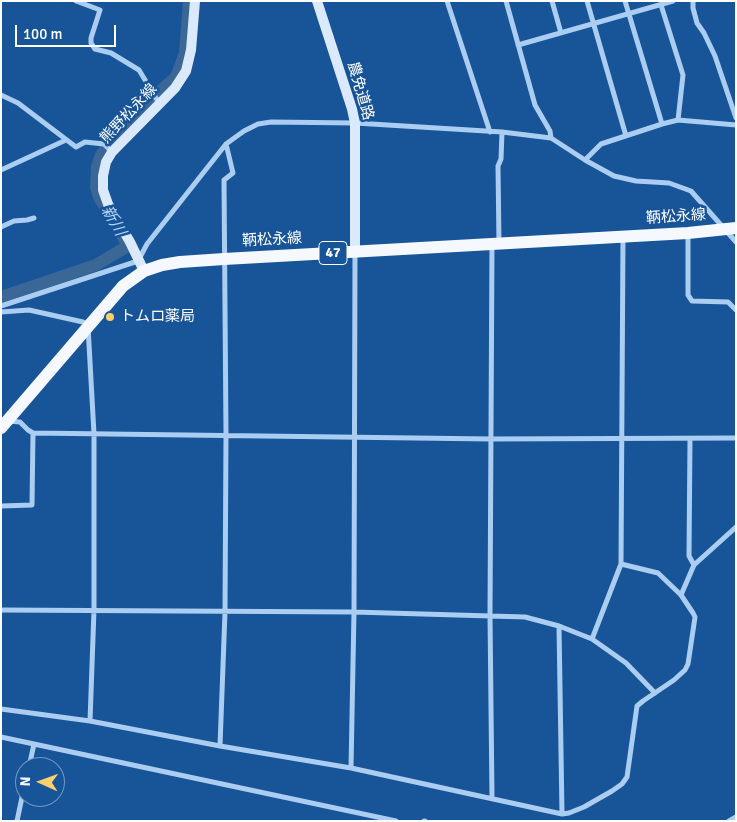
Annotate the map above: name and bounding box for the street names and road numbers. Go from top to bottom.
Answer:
street label: 農免道路 [343,60,377,122]
street label: 熊野松永線 [97,80,161,148]
street label: 鞆松永線 [645,206,707,228]
street label: 鞆松永線 [242,229,302,251]
road number: 47 [319,242,347,264]

